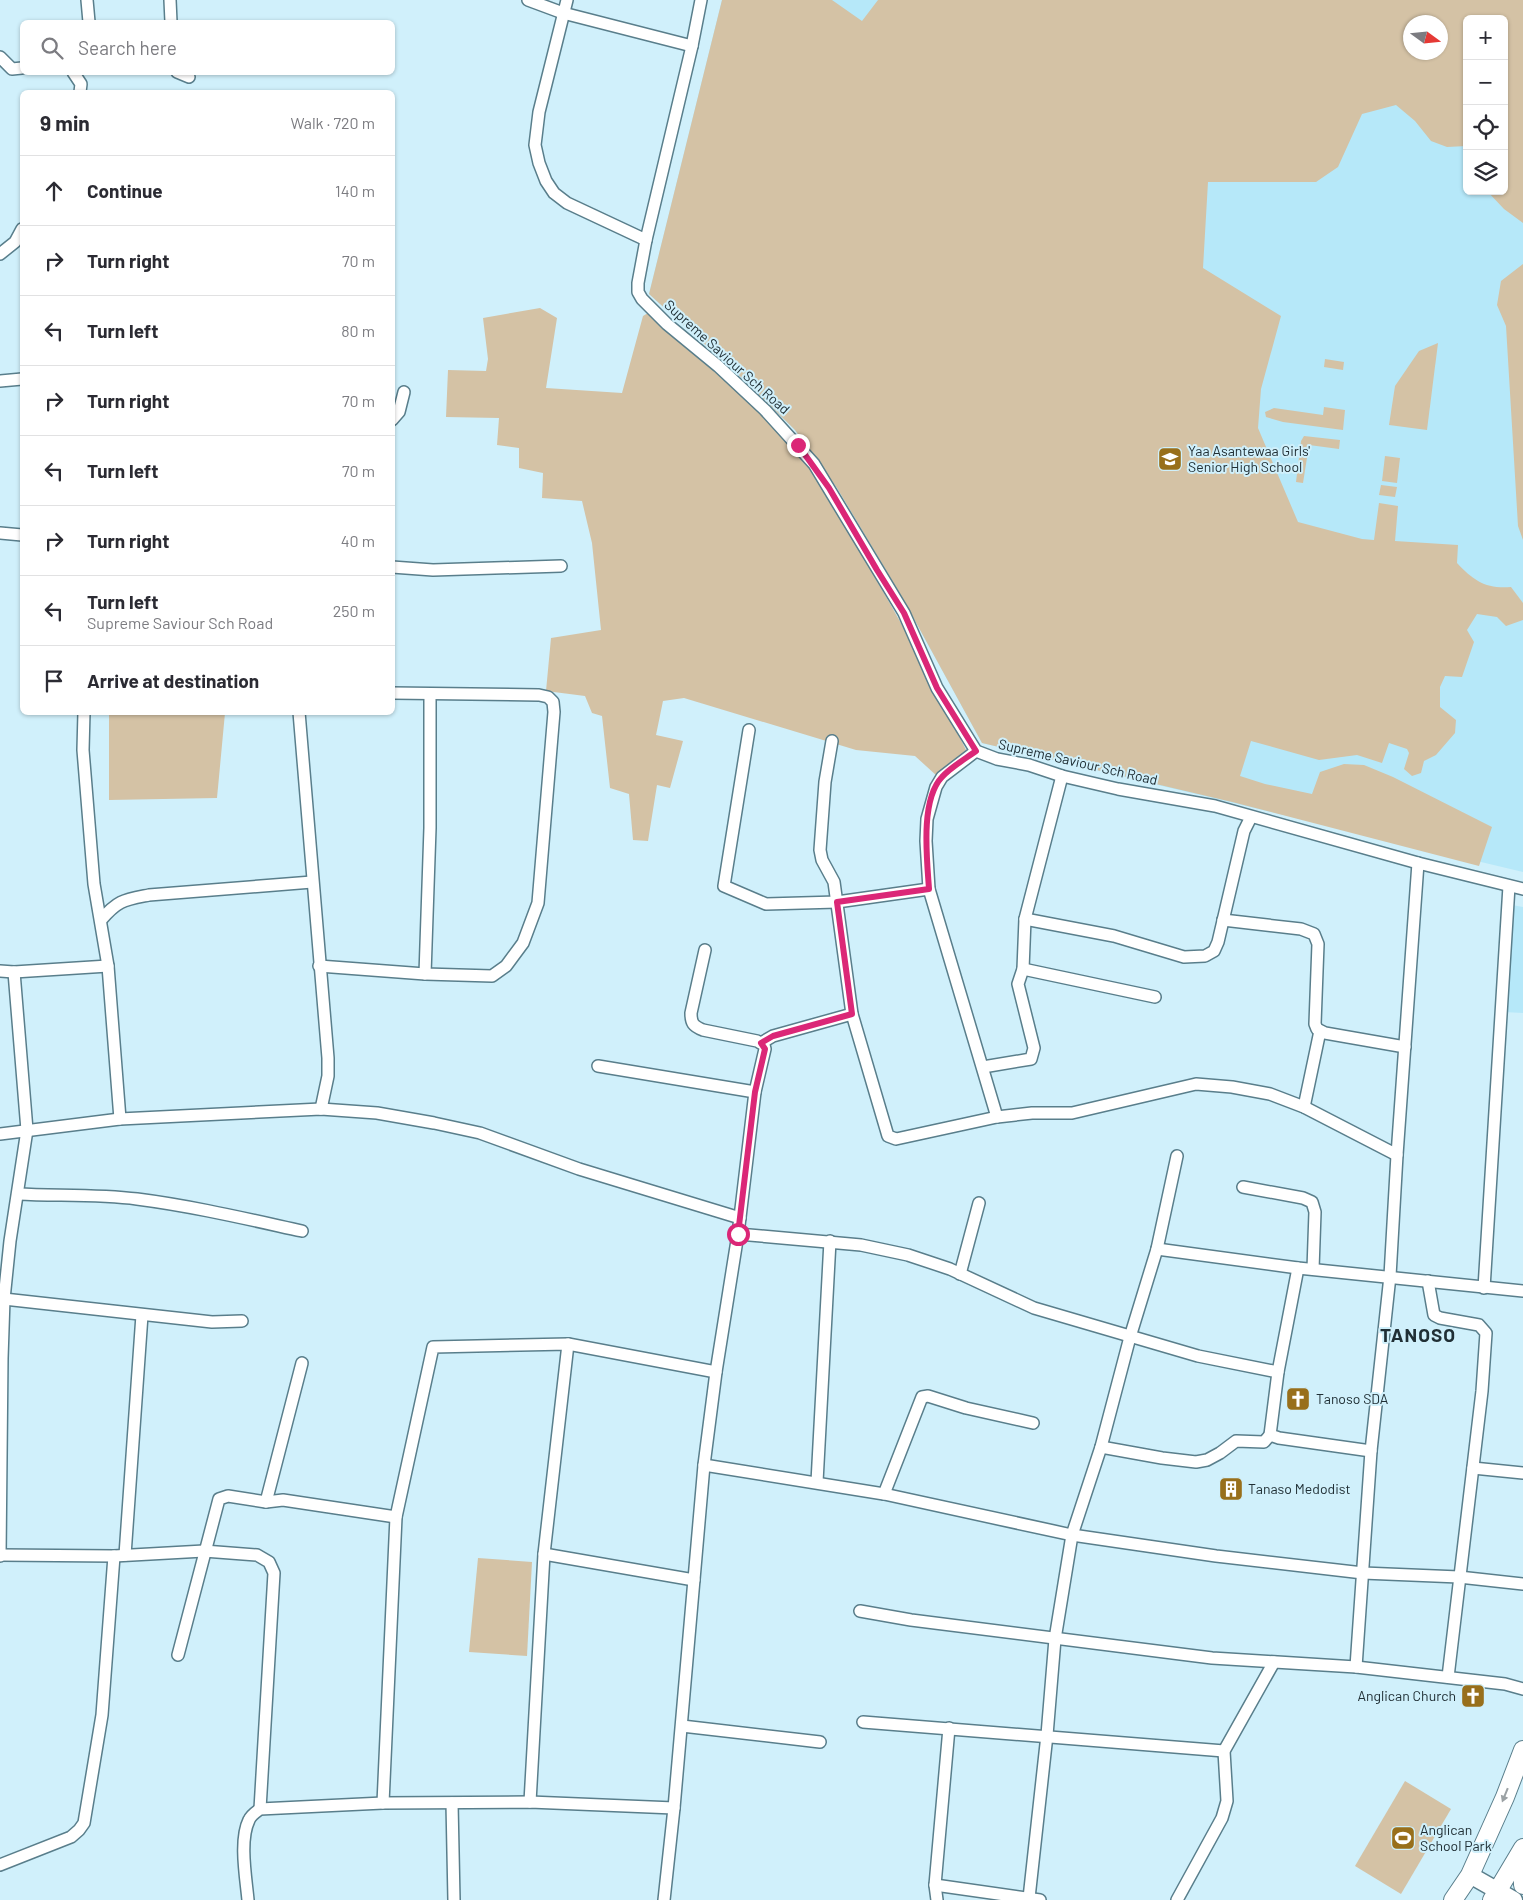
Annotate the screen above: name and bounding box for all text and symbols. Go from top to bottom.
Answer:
north arrow [1403,15,1448,60]
map controls [1463,15,1508,195]
button: + [1463,15,1508,60]
search box [20,20,395,75]
icon: search [38,34,66,62]
text: Search here [78,36,177,59]
button: − [1463,60,1508,105]
button: locate [1463,105,1508,150]
text: 9 min [40,110,90,135]
text: Walk · 720 m [290,113,375,132]
button: layers [1463,150,1508,195]
icon: ahead [40,177,68,205]
text: Continue [87,179,163,202]
text: 140 m [335,181,375,200]
icon: right [40,247,68,275]
text: Turn right [87,249,169,272]
text: 70 m [342,251,375,270]
street label: Supreme Saviour Sch Road [661,296,794,417]
icon: left [40,317,68,345]
text: Turn left [87,319,158,342]
text: 80 m [341,321,375,340]
icon: right [40,387,68,415]
text: Turn right [87,389,169,412]
text: 70 m [342,391,375,410]
route end [787,434,810,457]
place label: Yaa Asantewaa Girls' Senior High School [1188,442,1310,475]
school or university icon: Yaa Asantewaa Girls' Senior High School [1157,446,1183,472]
icon: left [40,457,68,485]
text: Turn left [87,459,158,482]
text: 70 m [342,461,375,480]
icon: right [40,527,68,555]
text: Turn right [87,529,169,552]
text: 40 m [341,531,375,550]
text: Turn left [87,590,158,613]
icon: left [40,597,68,625]
text: 250 m [333,601,375,620]
text: Supreme Saviour Sch Road [87,613,273,632]
icon: arrive [40,667,68,695]
text: Arrive at destination [87,669,259,692]
street label: Supreme Saviour Sch Road [997,735,1159,788]
route start [727,1223,750,1246]
district label: TANOSO [1380,1323,1456,1346]
church icon: Tanoso SDA [1285,1386,1311,1412]
place label: Tanoso SDA [1316,1390,1389,1407]
building icon: Tanaso Medodist [1218,1476,1244,1502]
place label: Tanaso Medodist [1248,1480,1351,1497]
church icon: Anglican Church [1460,1683,1486,1709]
place label: Anglican Church [1357,1687,1456,1704]
one-way arrow [1501,1788,1509,1803]
place label: Anglican School Park [1420,1821,1492,1854]
sports icon: Anglican School Park [1390,1825,1416,1851]

